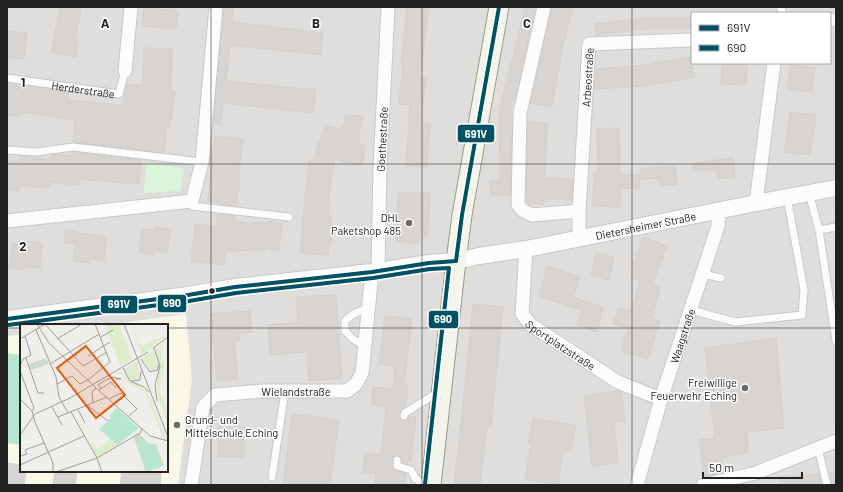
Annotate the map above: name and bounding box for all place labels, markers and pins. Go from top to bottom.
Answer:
place label: DHL Paketshop 485 [331,211,401,237]
marker: DHL Paketshop 485 [404,218,414,228]
unlabelled marker [207,286,217,296]
place label: Freiwillige Feuerwehr Eching [651,376,737,402]
marker: Freiwillige Feuerwehr Eching [740,383,750,393]
place label: Grund- und Mittelschule Eching [185,413,278,439]
marker: Grund- und Mittelschule Eching [172,420,182,430]

